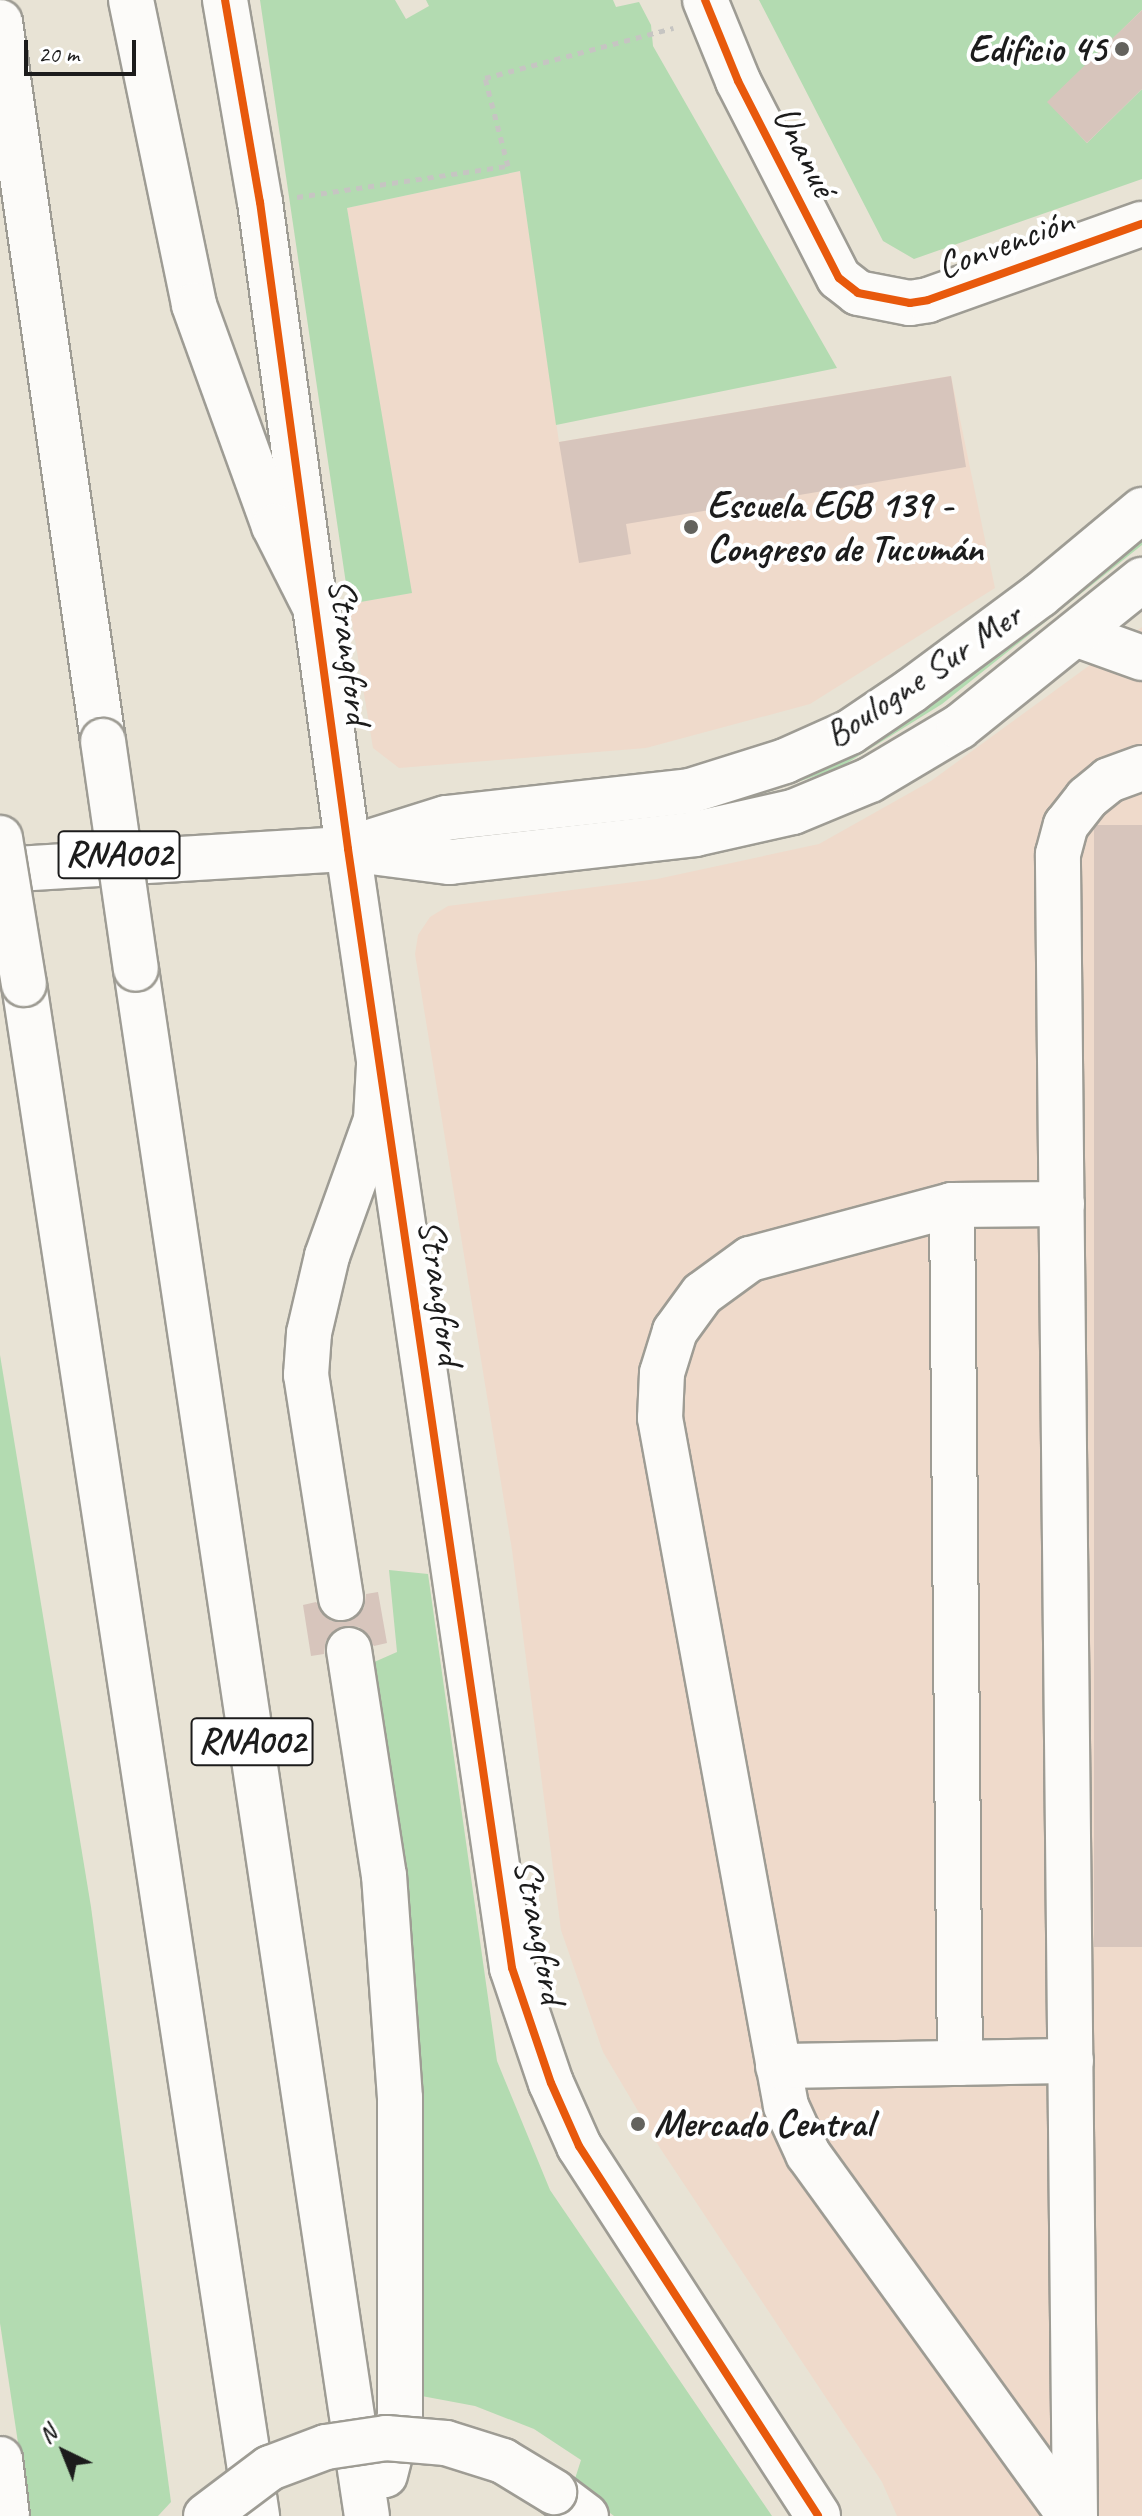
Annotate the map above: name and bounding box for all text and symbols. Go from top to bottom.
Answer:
scale bar [28,24,140,74]
place label: Edificio 45 [968,26,1106,72]
text: 20 m [38,39,79,69]
marker: Edificio 45 [1113,40,1131,58]
street label: Unanué [763,98,847,204]
street label: Convención [931,197,1079,289]
place label: Escuela EGB 139 - Congreso de Tucumán [707,482,983,572]
marker: Escuela EGB 139 - Congreso de Tucumán [682,518,700,536]
street label: Strangford [318,576,382,726]
street label: Boulogne Sur Mer [816,593,1030,757]
road number: RNA002 [57,823,181,887]
street label: Strangford [408,1217,474,1367]
road number: RNA002 [190,1710,314,1774]
street label: Strangford [504,1855,576,2007]
place label: Mercado Central [654,2101,872,2147]
marker: Mercado Central [629,2115,647,2133]
north arrow [24,2412,104,2492]
text: N [33,2420,62,2449]

